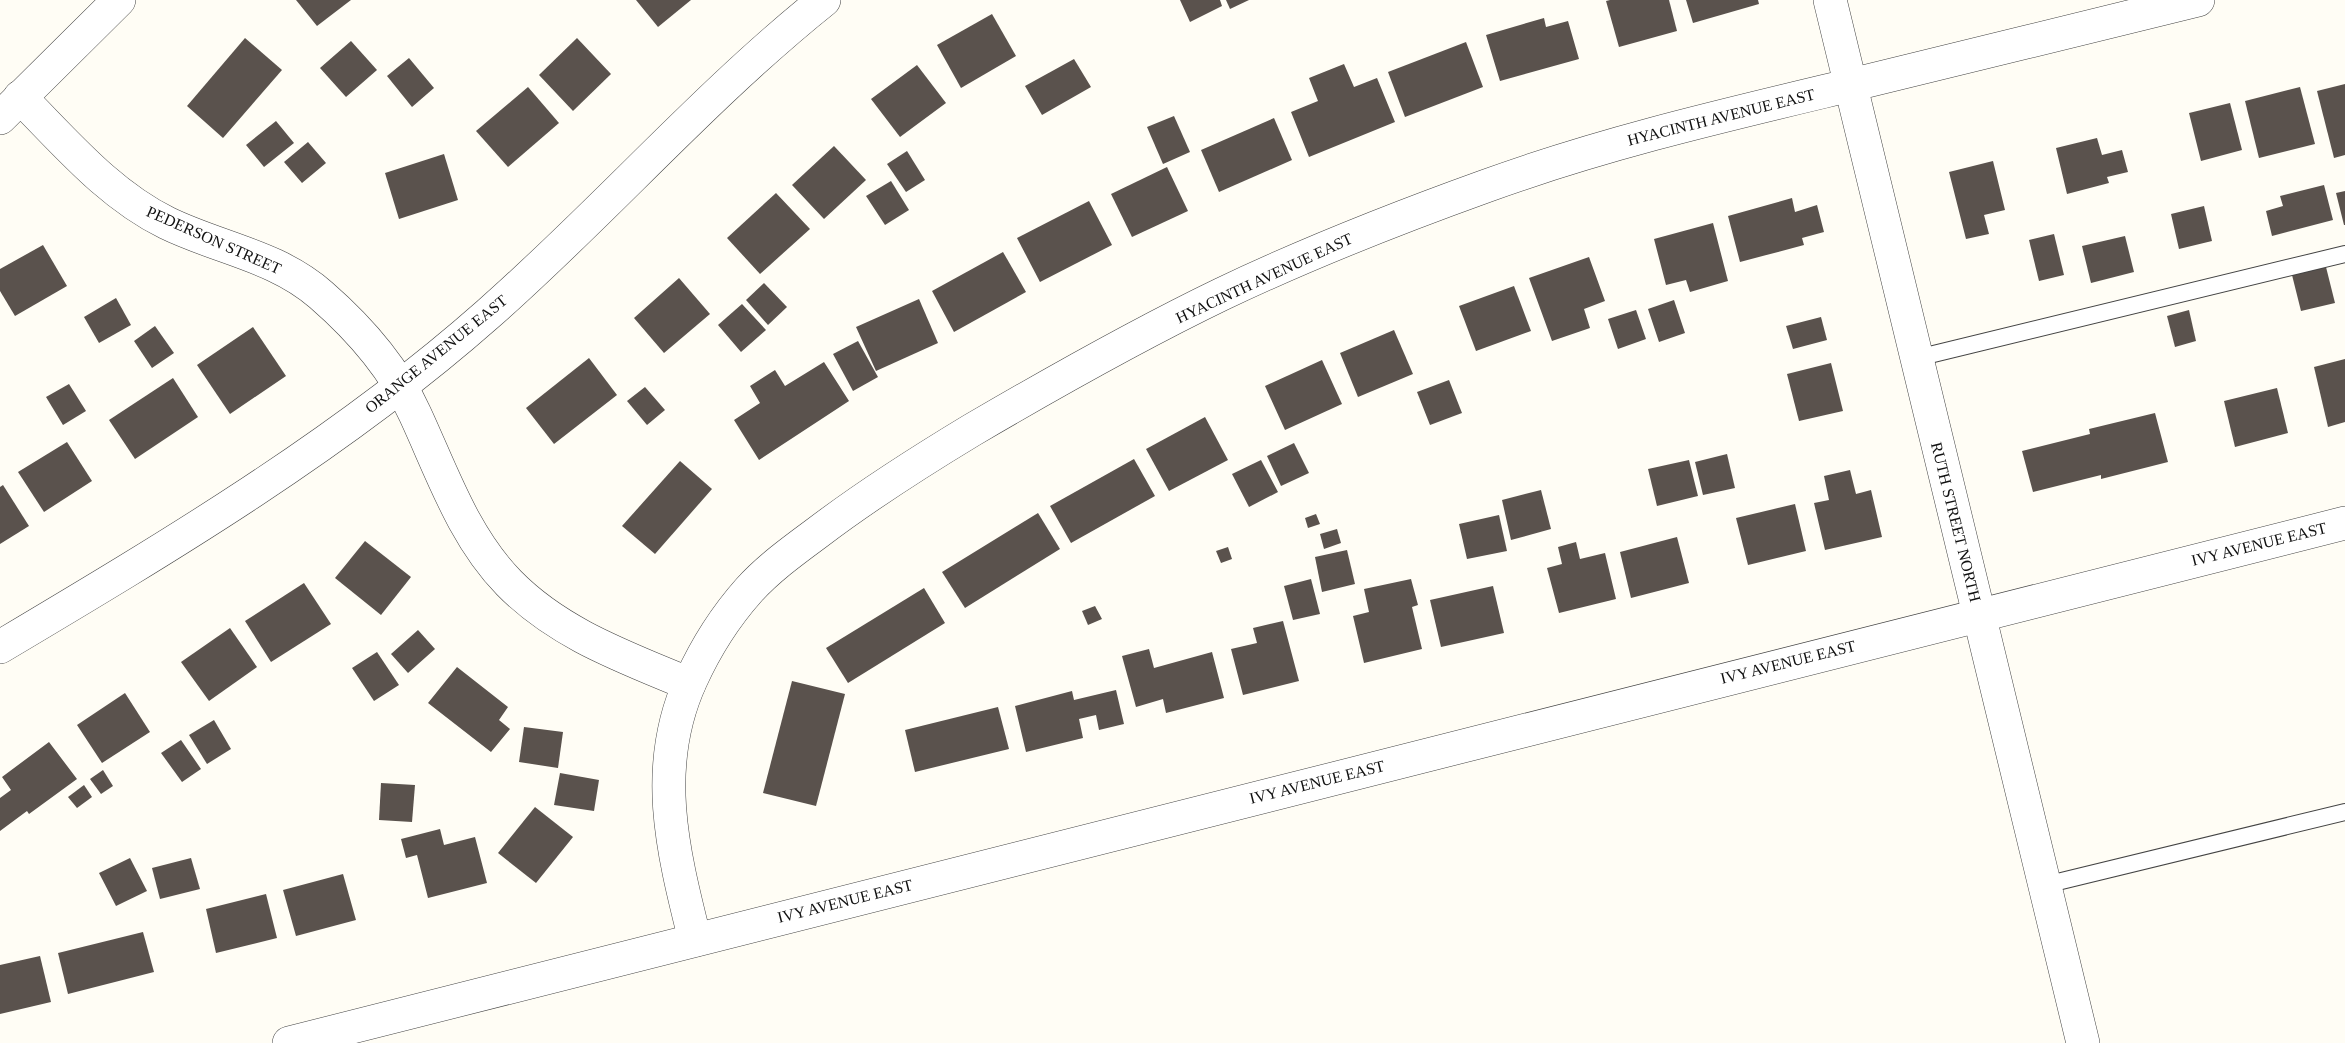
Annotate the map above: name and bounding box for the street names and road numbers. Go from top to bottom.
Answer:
street label: HYACINTH AVENUE EAST [1626,85,1817,149]
street label: PEDERSON STREET [144,203,284,277]
street label: HYACINTH AVENUE EAST [1173,230,1355,326]
street label: ORANGE AVENUE EAST [362,291,510,416]
street label: RUTH STREET NORTH [1928,440,1984,604]
street label: IVY AVENUE EAST [2190,519,2329,569]
street label: IVY AVENUE EAST [1719,637,1858,687]
street label: IVY AVENUE EAST [1248,757,1387,807]
street label: IVY AVENUE EAST [776,876,915,926]

